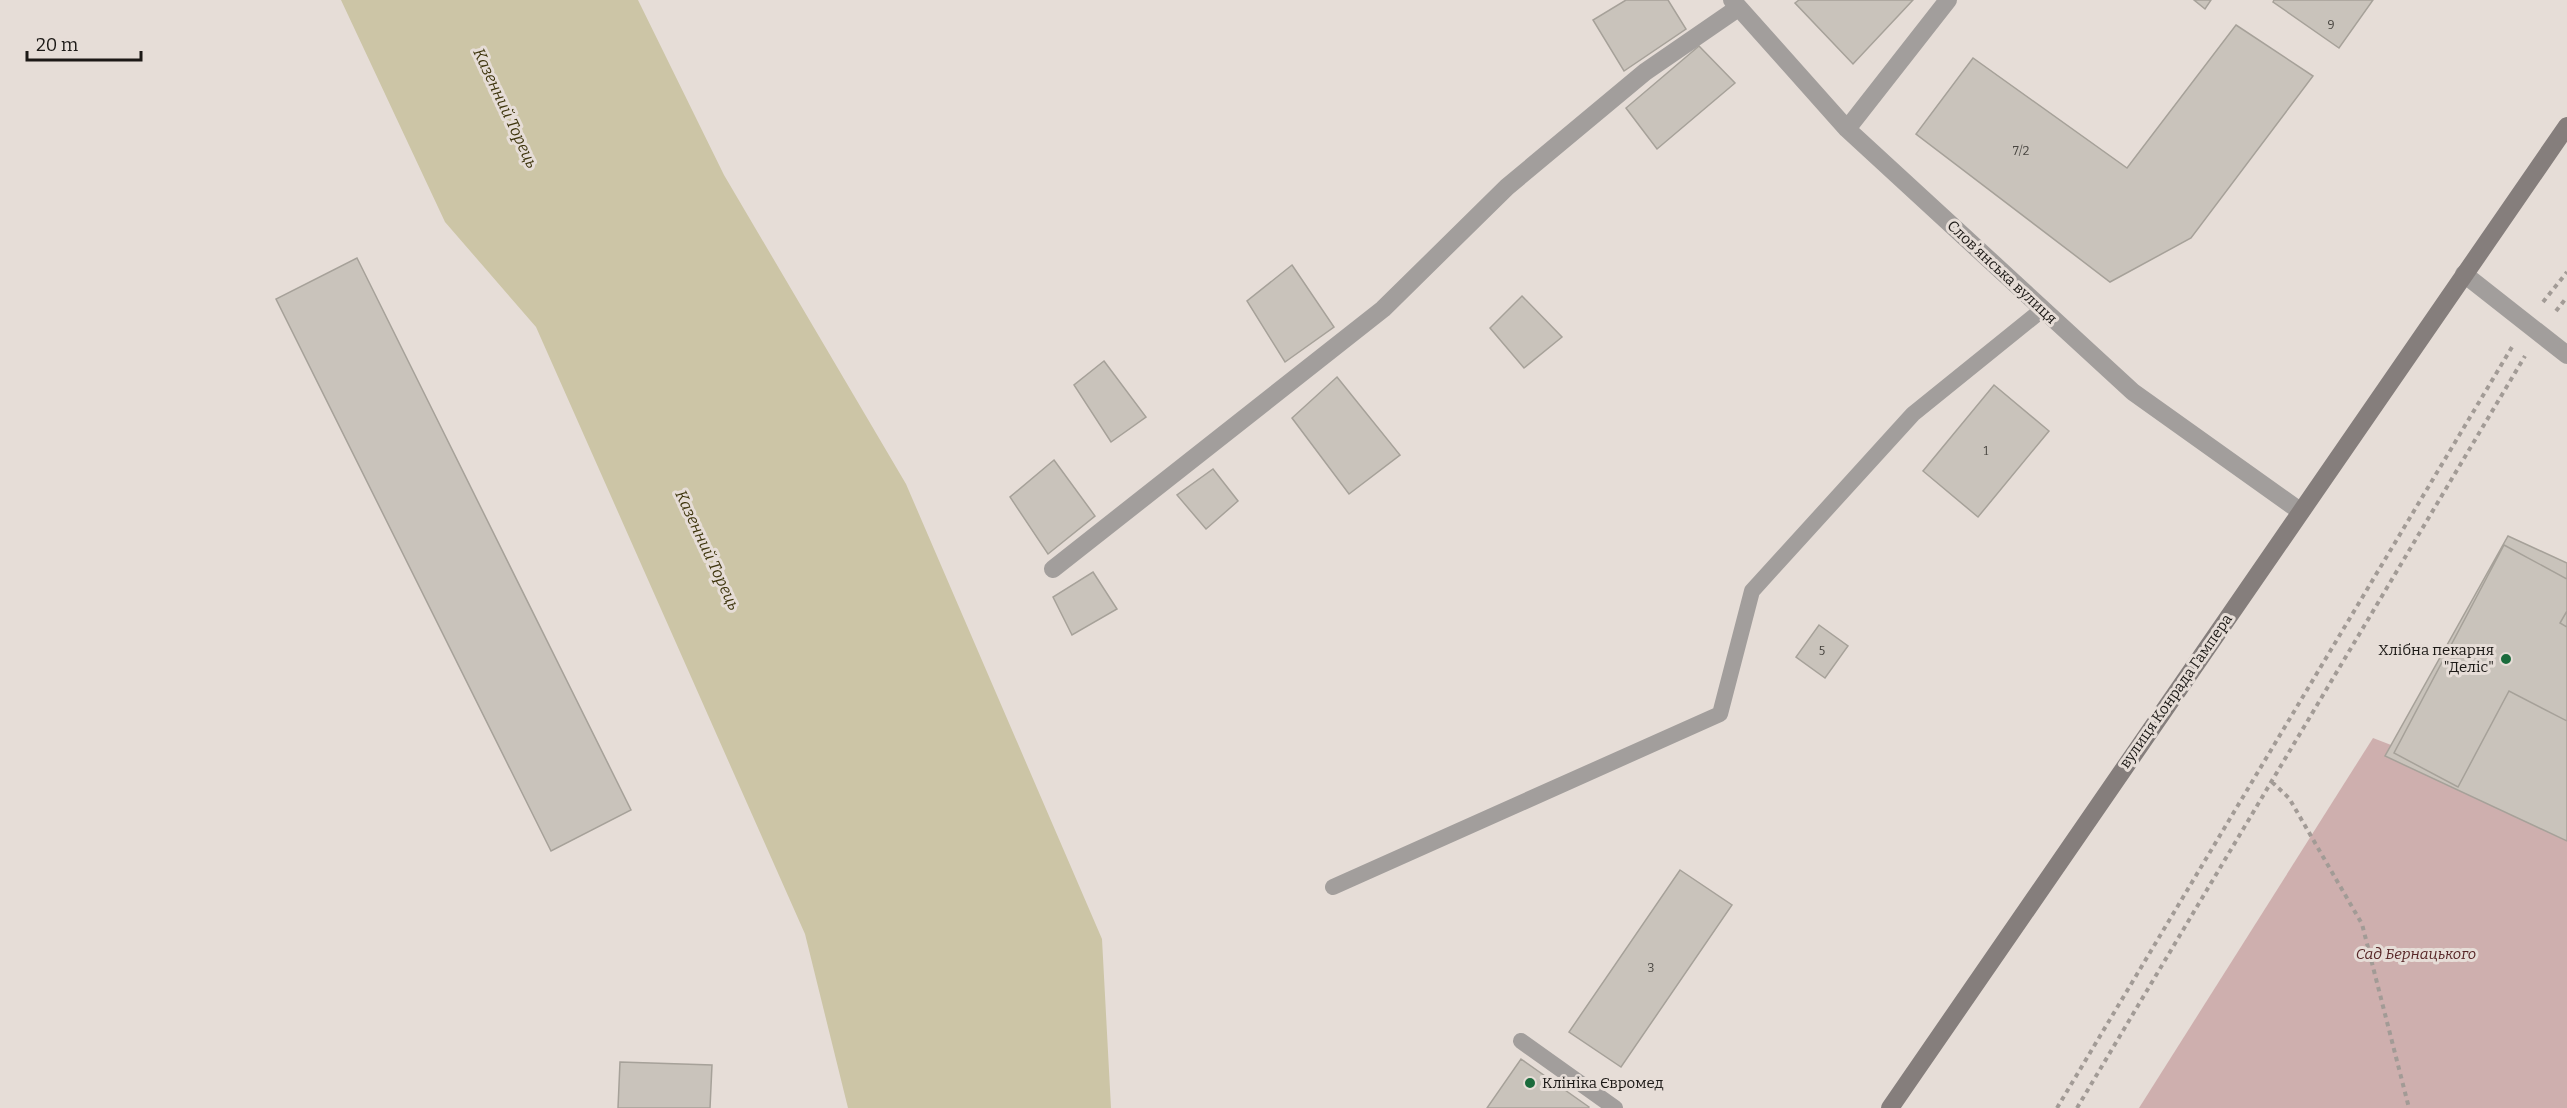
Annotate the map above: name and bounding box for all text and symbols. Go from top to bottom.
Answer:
house number: 9 [2327,18,2335,32]
scale bar [27,24,141,62]
text: 20 m [36,34,78,56]
water label: Казенний Торець [469,45,542,171]
house number: 7/2 [2013,144,2029,158]
street label: Слов’янська вулиця [1943,216,2061,328]
house number: 1 [1984,444,1989,458]
water label: Казенний Торець [671,487,744,613]
street label: вулиця Конрада Гампера [2116,611,2236,771]
place label: Хлібна пекарня "Деліс" [2378,641,2494,676]
house number: 5 [1819,644,1825,658]
marker: Хлібна пекарня "Деліс" [2499,652,2513,666]
park label: Сад Бернацького [2356,945,2476,963]
house number: 3 [1648,961,1655,975]
place label: Клініка Євромед [1542,1074,1663,1092]
marker: Клініка Євромед [1523,1076,1537,1090]

